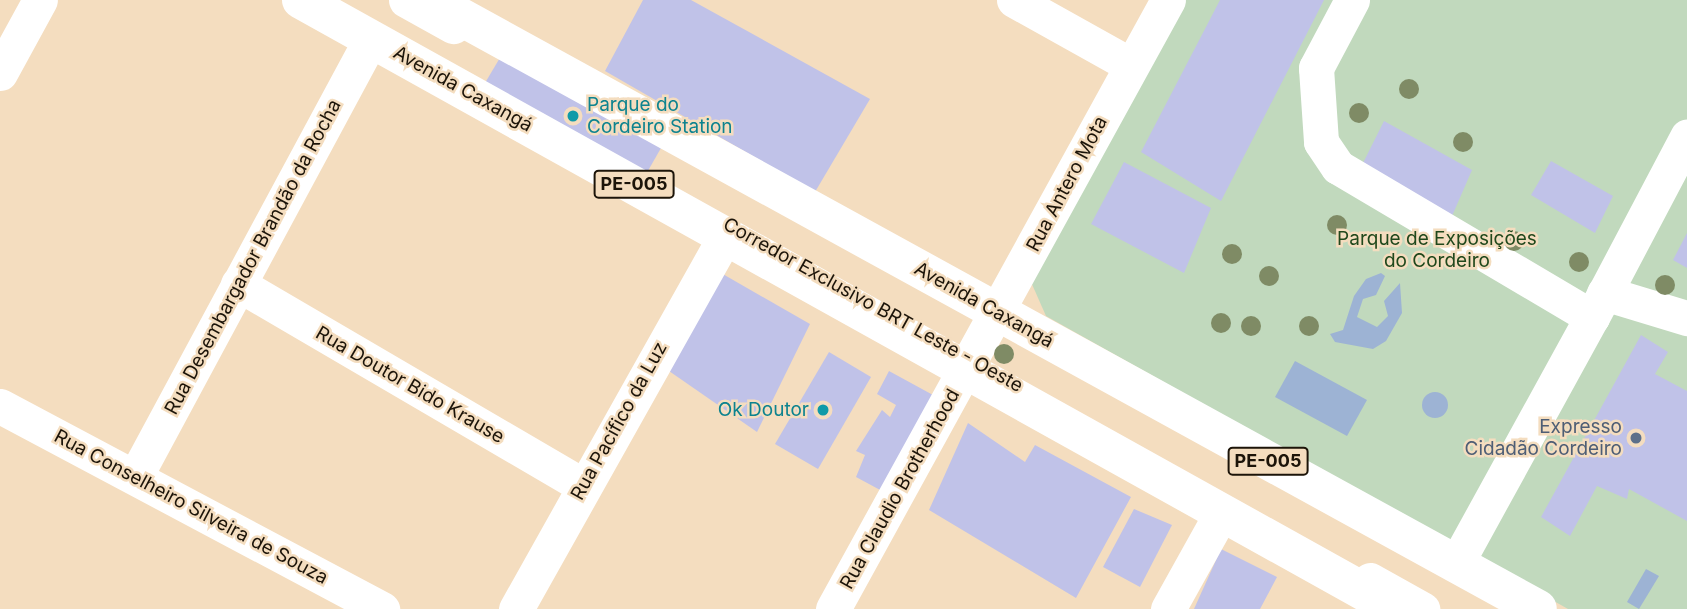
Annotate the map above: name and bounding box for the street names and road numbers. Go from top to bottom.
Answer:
street label: Avenida Caxangá [389,41,537,137]
street label: Rua Desembargador Brandão da Rocha [160,96,346,418]
street label: Rua Antero Mota [1022,112,1112,256]
road number: PE-005 [592,169,676,198]
street label: Corredor Exclusivo BRT Leste - Oeste [719,213,1027,397]
street label: Avenida Caxangá [910,257,1058,353]
street label: Rua Doutor Bido Krause [312,322,508,448]
street label: Rua Pacífico da Luz [566,338,672,504]
street label: Rua Claudio Brotherhood [835,385,965,593]
street label: Rua Conselheiro Silveira de Souza [50,425,332,589]
road number: PE-005 [1226,447,1310,476]

